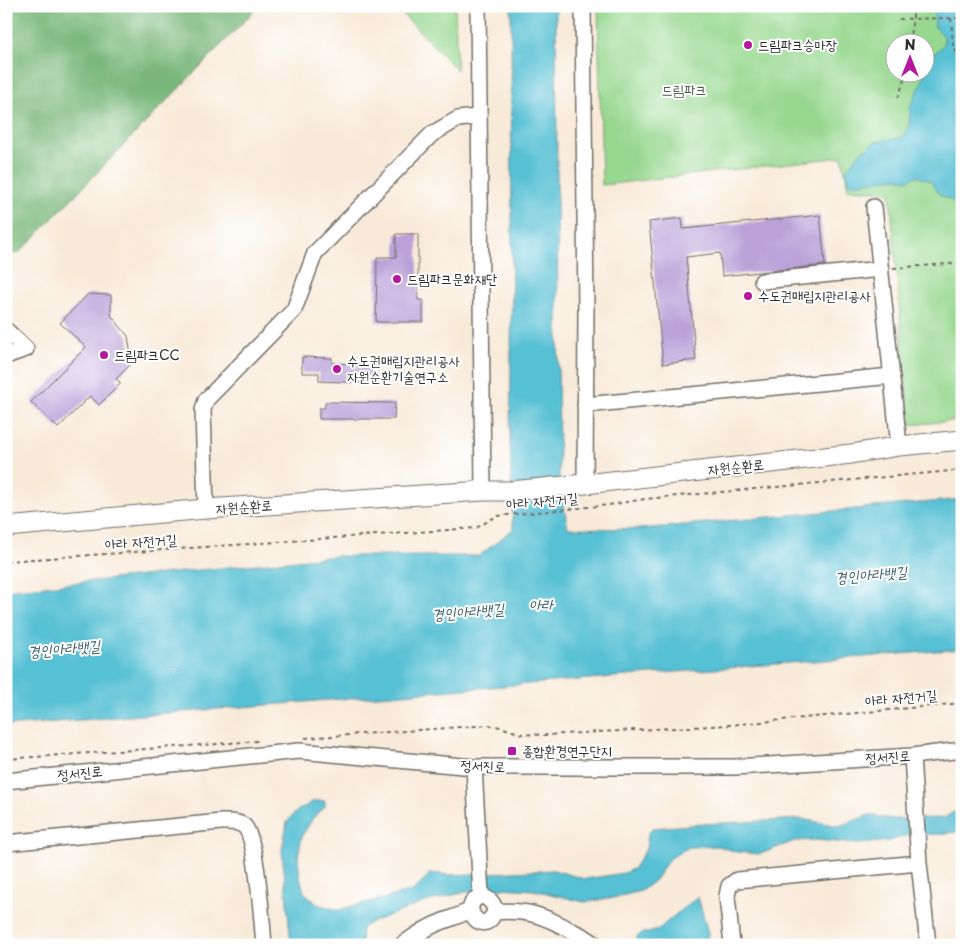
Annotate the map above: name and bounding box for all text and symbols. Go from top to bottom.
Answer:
north arrow [886,32,936,82]
place label: 드림파크승마장 [758,34,838,55]
text: N [904,34,916,55]
marker: 드림파크승마장 [742,39,754,51]
park label: 드림파크 [661,79,707,100]
place label: 드림파크문화재단 [407,268,498,289]
marker: 드림파크문화재단 [391,273,403,285]
place label: 수도권매립지관리공사 [758,285,871,306]
marker: 수도권매립지관리공사 [742,290,754,302]
place label: 드림파크CC [114,344,180,365]
marker: 드림파크CC [98,349,110,361]
place label: 수도권매립지관리공사 자원순환기술연구소 [347,350,460,387]
marker: 수도권매립지관리공사 자원순환기술연구소 [331,363,343,375]
street label: 자원순환로 [707,453,765,480]
street label: 아라 자전거길 [505,487,580,514]
street label: 자원순환로 [215,494,273,519]
street label: 아라 자전거길 [104,528,178,554]
water label: 경인아라뱃길 [834,559,909,588]
water label: 아라 [529,592,555,615]
water label: 경인아라뱃길 [431,596,506,625]
water label: 경인아라뱃길 [27,633,102,662]
street label: 아라 자전거길 [864,684,939,711]
place label: 종합환경연구단지 [522,740,612,761]
street label: 정서진로 [865,744,911,769]
marker: 종합환경연구단지 [506,745,518,757]
street label: 정서진로 [460,754,506,777]
street label: 정서진로 [56,760,103,785]

